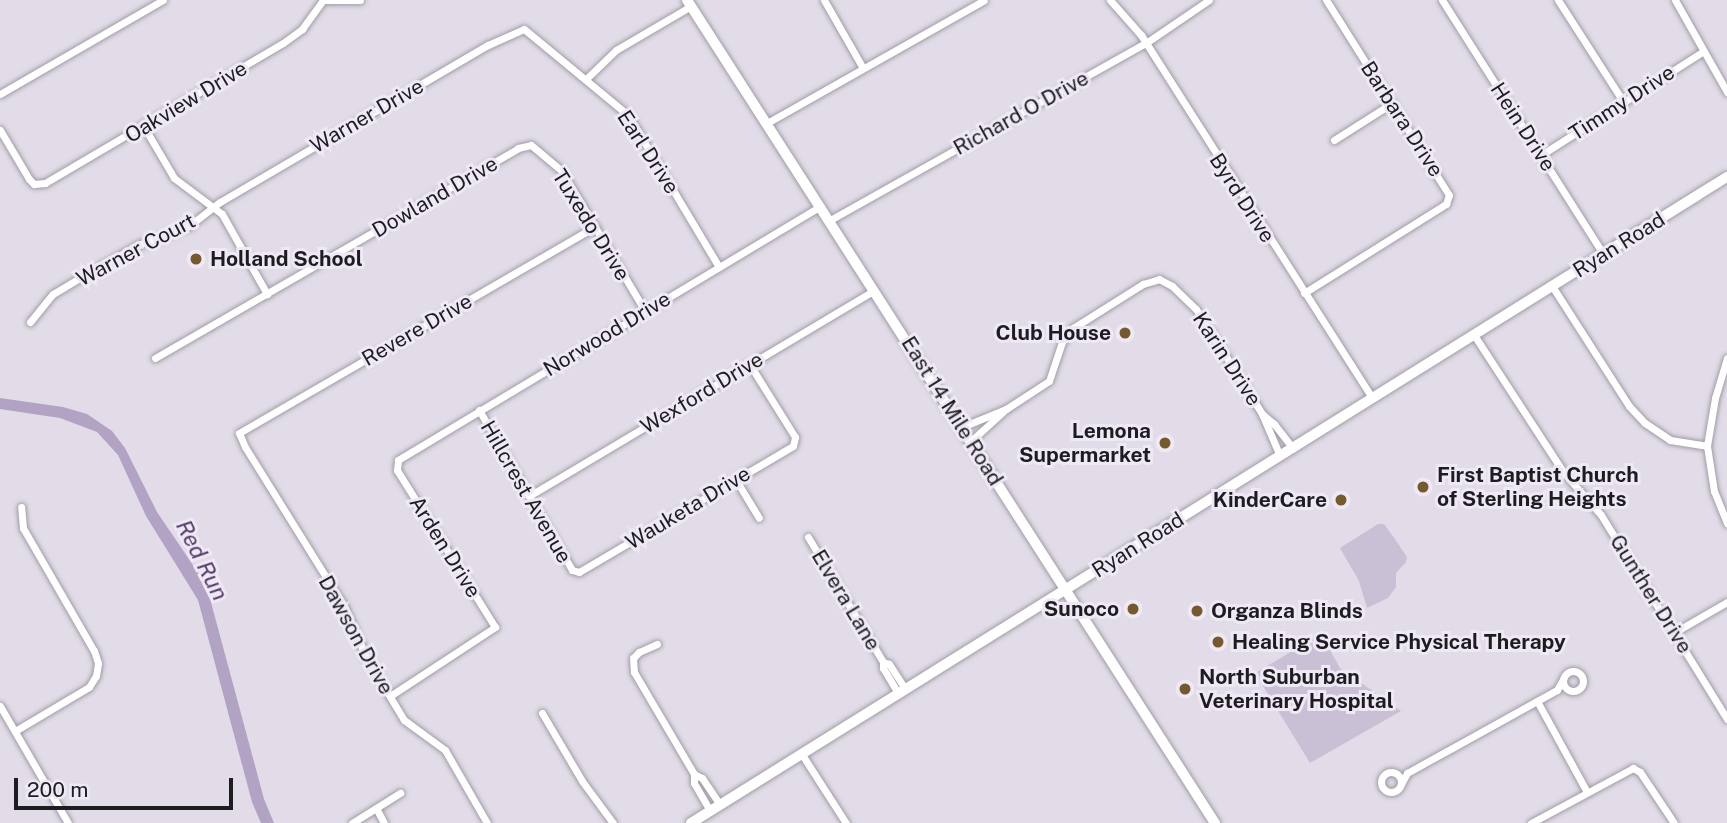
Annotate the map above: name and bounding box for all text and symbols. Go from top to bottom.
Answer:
street label: Oakview Drive [120,56,252,148]
street label: Barbara Drive [1355,56,1449,182]
street label: Timmy Drive [1565,60,1679,146]
street label: Richard O Drive [949,65,1093,161]
street label: Warner Drive [306,73,428,159]
street label: Hein Drive [1485,78,1561,176]
street label: Earl Drive [612,106,684,198]
street label: Byrd Drive [1204,149,1280,247]
street label: Dowland Drive [368,151,502,243]
street label: Tuxedo Drive [547,165,635,285]
street label: Ryan Road [1568,207,1670,283]
street label: Warner Court [72,208,200,292]
place label: Holland School [210,246,363,272]
marker: Holland School [188,251,204,267]
street label: Norwood Drive [539,286,675,382]
street label: Revere Drive [357,288,477,372]
street label: Karin Drive [1187,307,1267,411]
place label: Club House [996,320,1111,346]
marker: Club House [1117,325,1133,341]
street label: East 14 Mile Road [896,332,1008,490]
street label: Wexford Drive [636,347,768,439]
street label: Hillcrest Avenue [475,416,577,568]
place label: Lemona Supermarket [1019,418,1151,468]
marker: Lemona Supermarket [1157,435,1173,451]
street label: Wauketa Drive [621,461,755,555]
place label: First Baptist Church of Sterling Heights [1437,462,1639,512]
marker: First Baptist Church of Sterling Heights [1415,479,1431,495]
place label: KinderCare [1213,487,1327,513]
street label: Arden Drive [404,492,486,602]
marker: KinderCare [1333,492,1349,508]
street label: Ryan Road [1087,507,1189,583]
water label: Red Run [170,515,234,605]
street label: Gunther Drive [1605,530,1697,658]
street label: Elvera Lane [806,545,886,655]
street label: Dawson Drive [313,571,399,699]
place label: Sunoco [1044,596,1119,622]
place label: Organza Blinds [1211,598,1363,624]
marker: Sunoco [1125,601,1141,617]
marker: Organza Blinds [1189,603,1205,619]
place label: Healing Service Physical Therapy [1232,629,1566,655]
marker: Healing Service Physical Therapy [1210,634,1226,650]
place label: North Suburban Veterinary Hospital [1199,664,1394,714]
marker: North Suburban Veterinary Hospital [1177,681,1193,697]
scale bar [18,764,236,808]
text: 200 m [27,777,88,802]

